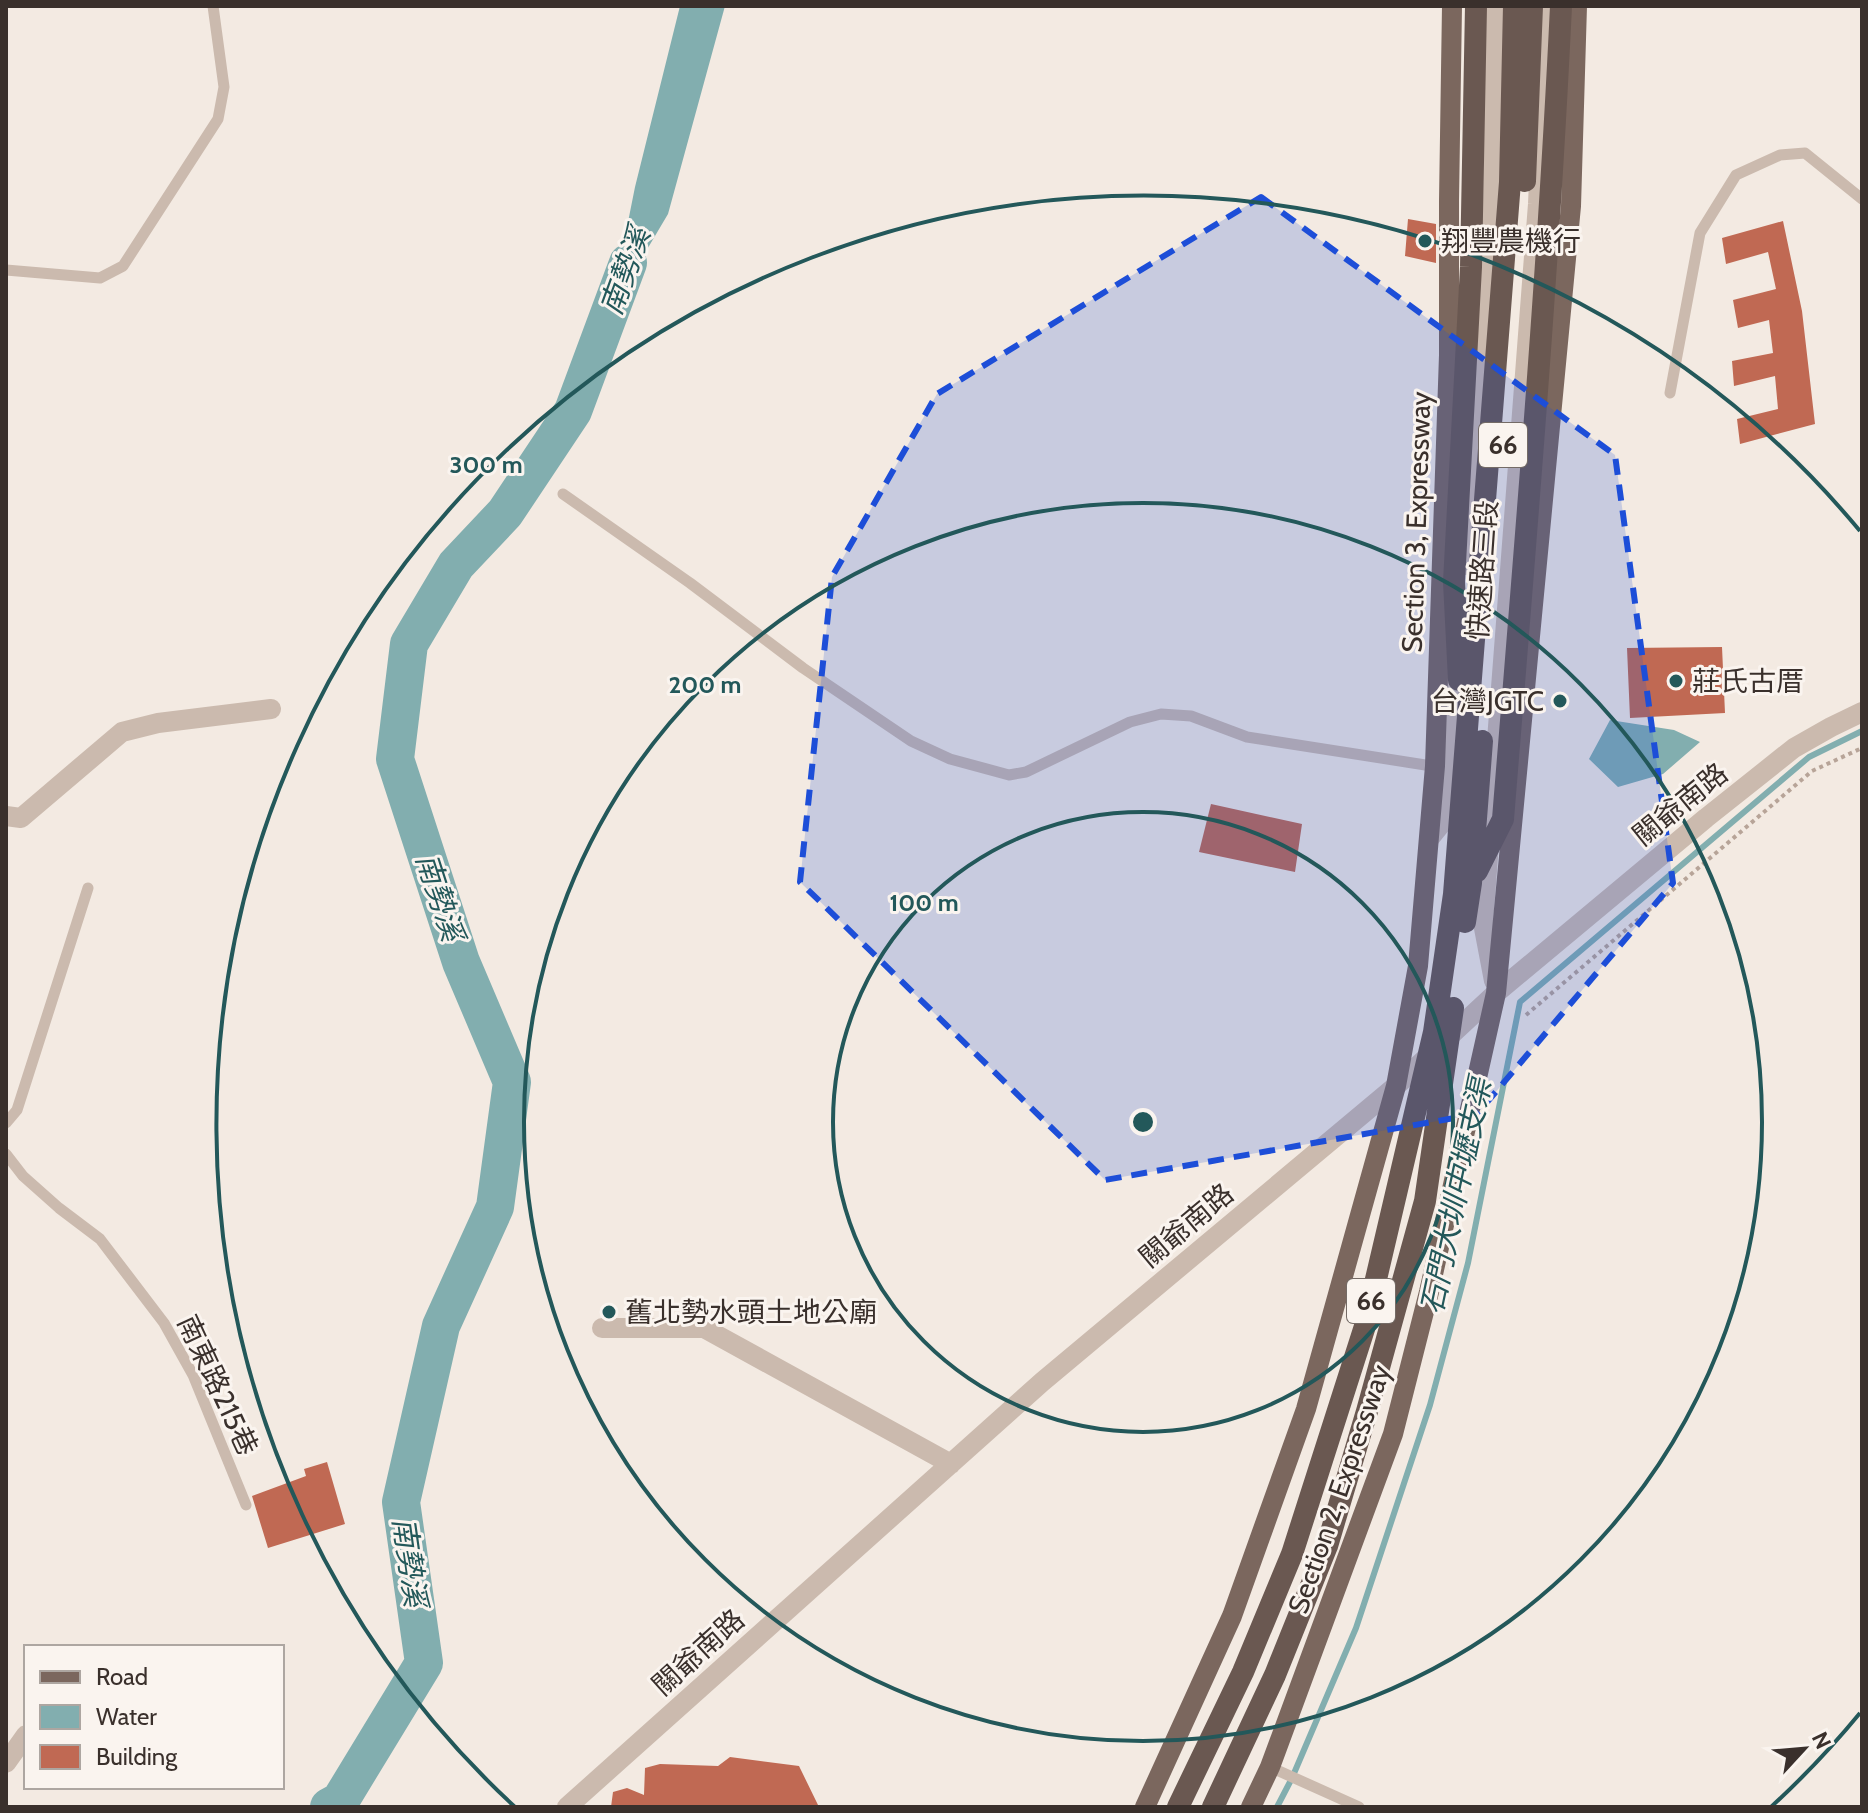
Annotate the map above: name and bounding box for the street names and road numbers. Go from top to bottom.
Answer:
street label: Section 3, Expressway [1394,391,1438,653]
road number: 66 [1479,423,1527,467]
street label: 快速路三段 [1460,499,1504,641]
street label: 關爺南路 [1626,756,1734,852]
street label: 關爺南路 [1132,1176,1240,1274]
road number: 66 [1347,1279,1395,1323]
street label: 南東路215巷 [171,1309,265,1461]
street label: Section 2, Expressway [1280,1360,1398,1618]
street label: 關爺南路 [645,1602,751,1702]

